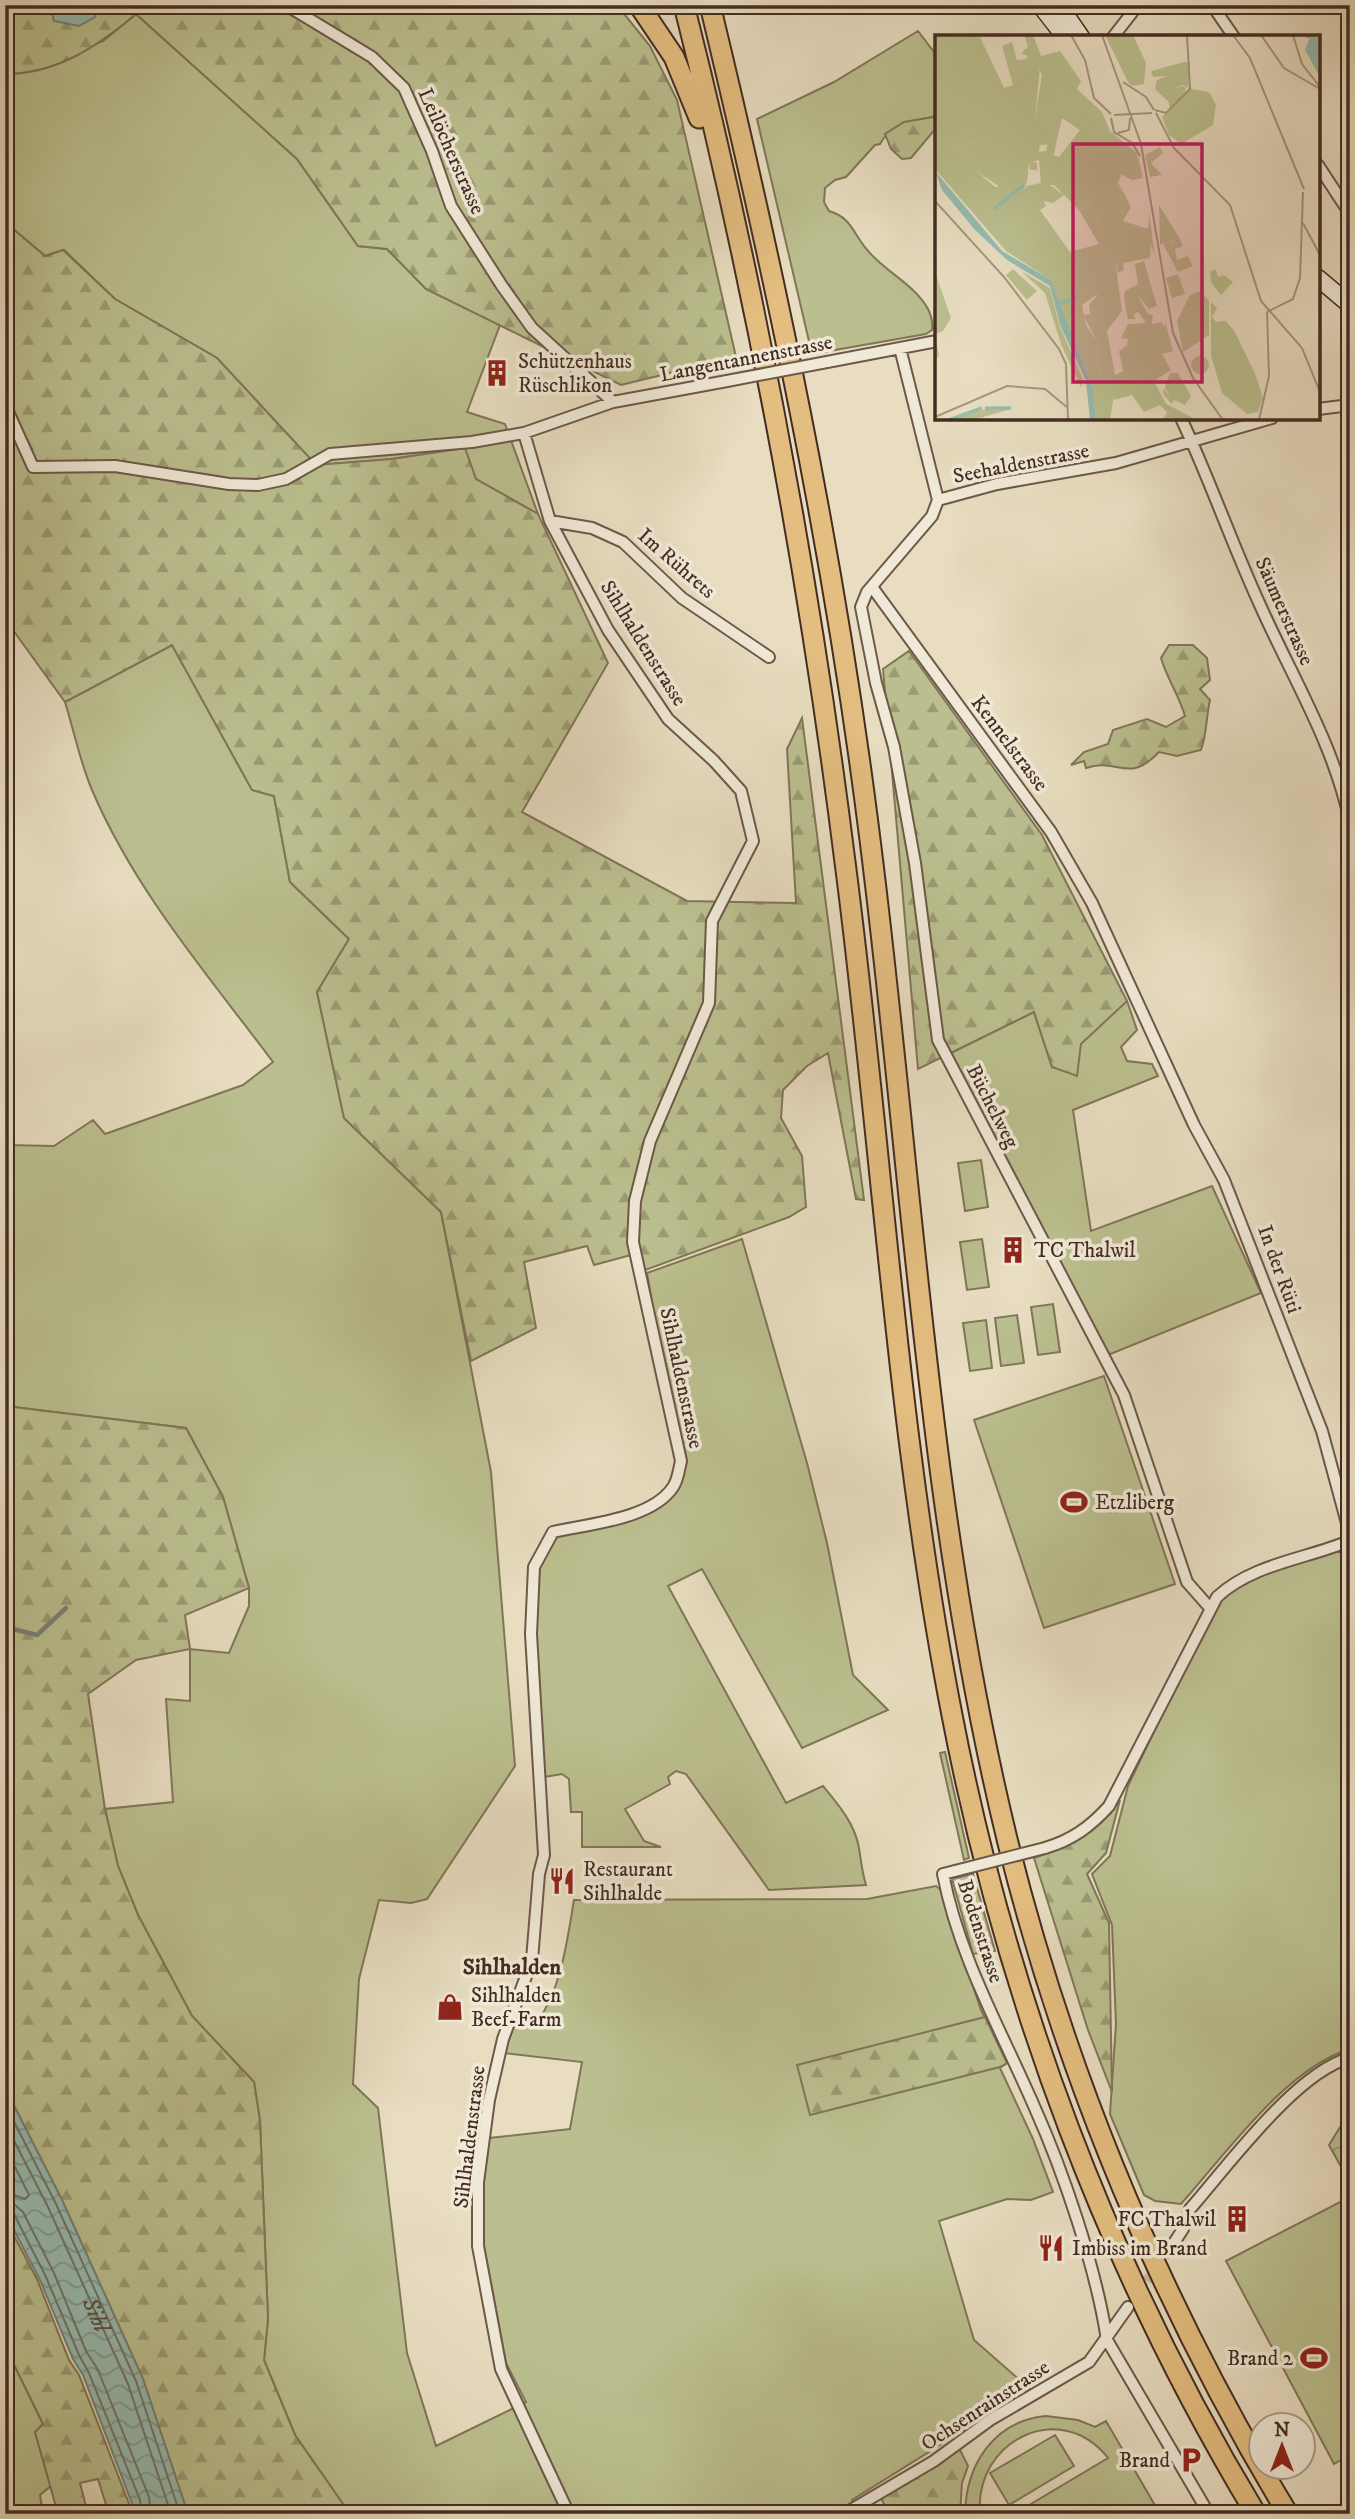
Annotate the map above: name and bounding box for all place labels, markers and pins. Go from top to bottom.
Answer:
place label: Schützenhaus Rüschlikon [518,349,632,399]
building icon: Schützenhaus Rüschlikon [482,358,512,388]
building icon: TC Thalwil [998,1235,1028,1265]
place label: TC Thalwil [1034,1238,1136,1264]
sports icon: Etzliberg [1059,1487,1089,1517]
place label: Etzliberg [1095,1490,1175,1516]
place label: Restaurant Sihlhalde [583,1857,673,1907]
restaurant icon: Restaurant Sihlhalde [547,1866,577,1896]
place label: Sihlhalden Beef-Farm [471,1983,562,2033]
shop icon: Sihlhalden Beef-Farm [435,1992,465,2022]
building icon: FC Thalwil [1222,2204,1252,2234]
place label: FC Thalwil [1118,2207,1217,2233]
restaurant icon: Imbiss im Brand [1036,2233,1066,2263]
place label: Imbiss im Brand [1072,2236,1208,2262]
sports icon: Brand 2 [1299,2343,1329,2373]
place label: Brand 2 [1227,2346,1294,2372]
parking icon: Brand [1176,2445,1206,2475]
place label: Brand [1119,2448,1171,2474]

